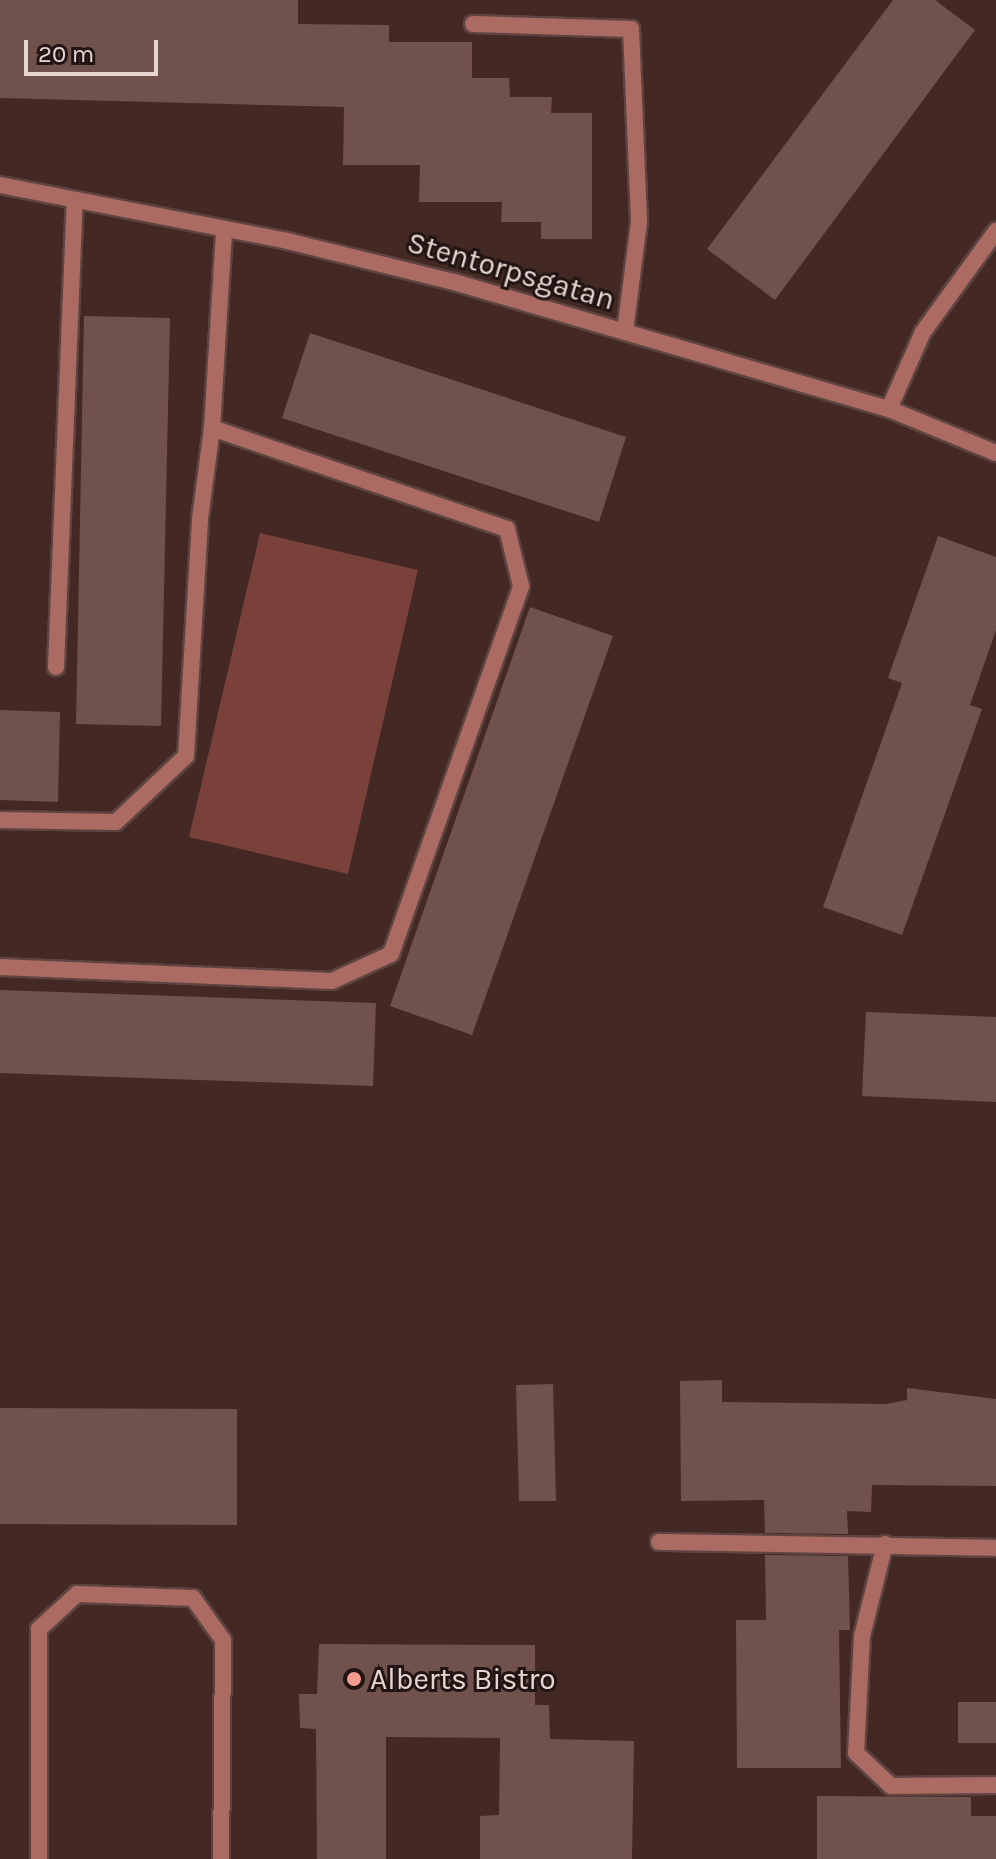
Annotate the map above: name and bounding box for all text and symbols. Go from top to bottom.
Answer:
scale bar [28,24,162,74]
text: 20 m [38,40,94,68]
street label: Stentorpsgatan [403,224,619,318]
place label: Alberts Bistro [370,1661,556,1697]
marker: Alberts Bistro [345,1670,363,1688]

